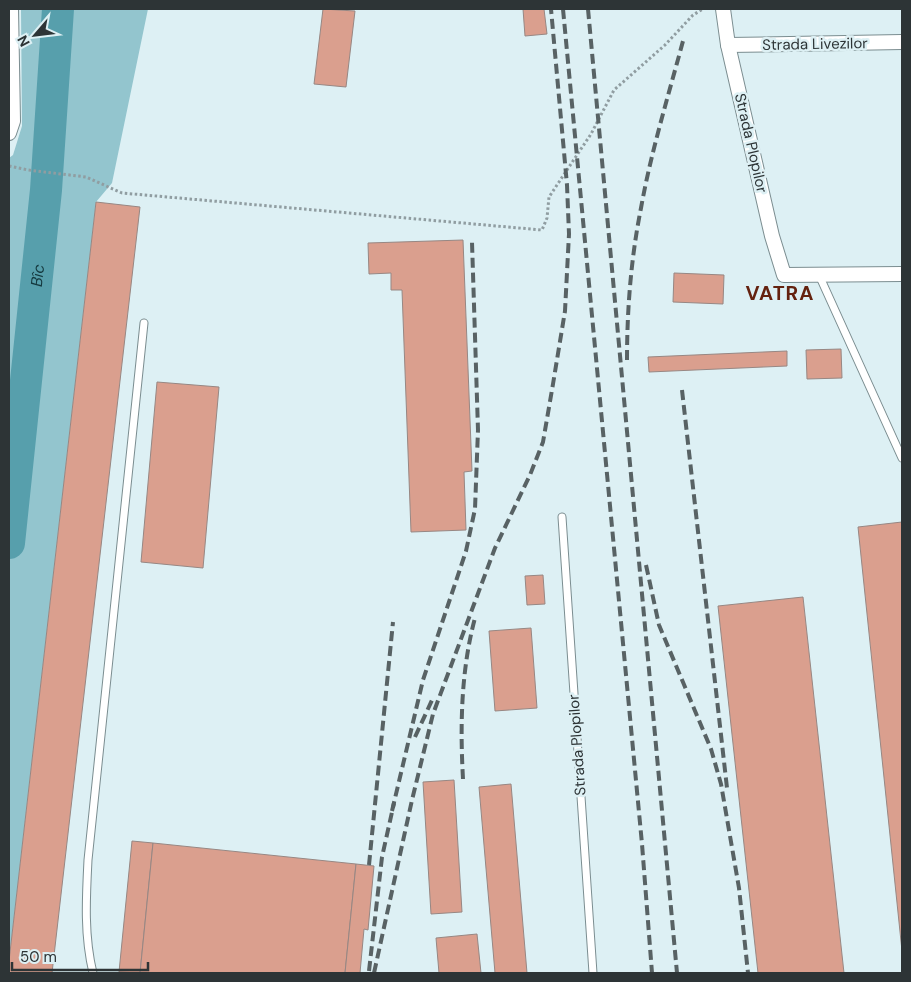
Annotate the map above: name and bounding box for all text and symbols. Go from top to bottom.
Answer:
north arrow [10,10,60,60]
text: N [13,32,34,50]
street label: Strada Livezilor [762,33,868,55]
street label: Strada Plopilor [730,91,772,195]
water label: Bîc [26,263,49,288]
district label: VATRA [746,280,814,306]
street label: Strada Plopilor [563,693,591,796]
scale bar [12,940,149,972]
text: 50 m [20,947,57,967]

